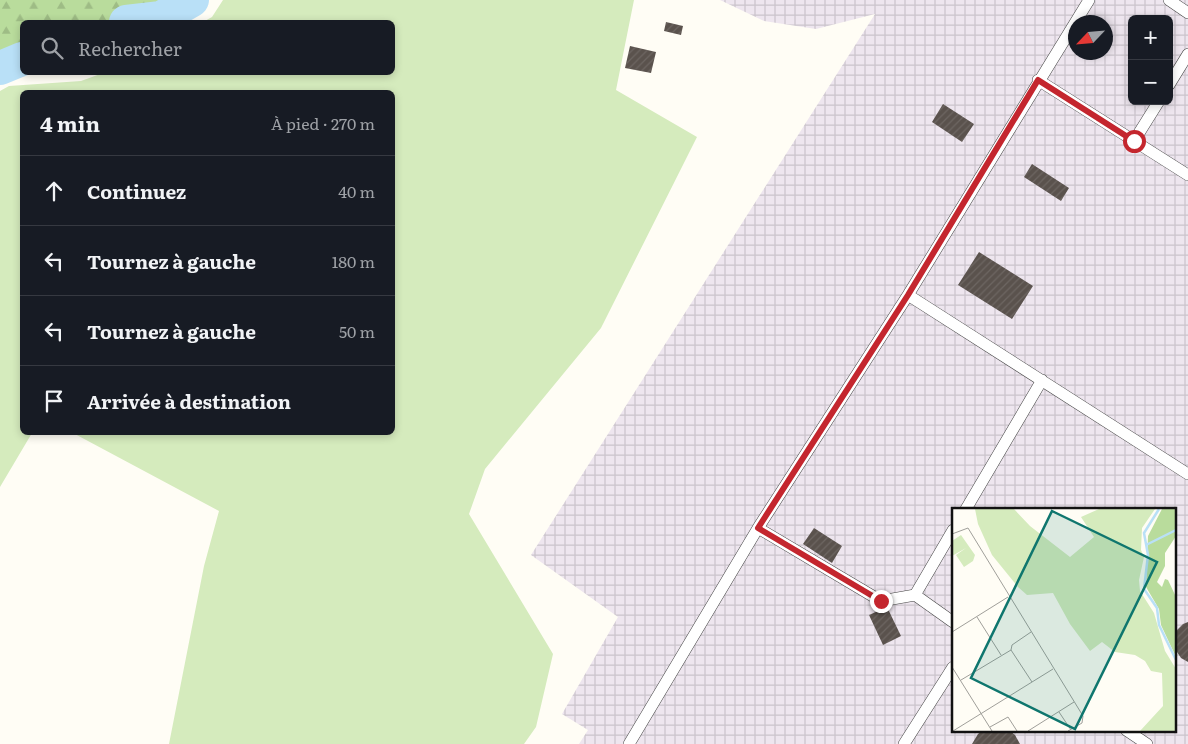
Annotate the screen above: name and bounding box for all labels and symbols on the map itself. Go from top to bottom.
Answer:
north arrow [1068,15,1113,60]
route start [1123,130,1146,153]
inset map [952,508,1176,732]
route end [870,590,893,613]

